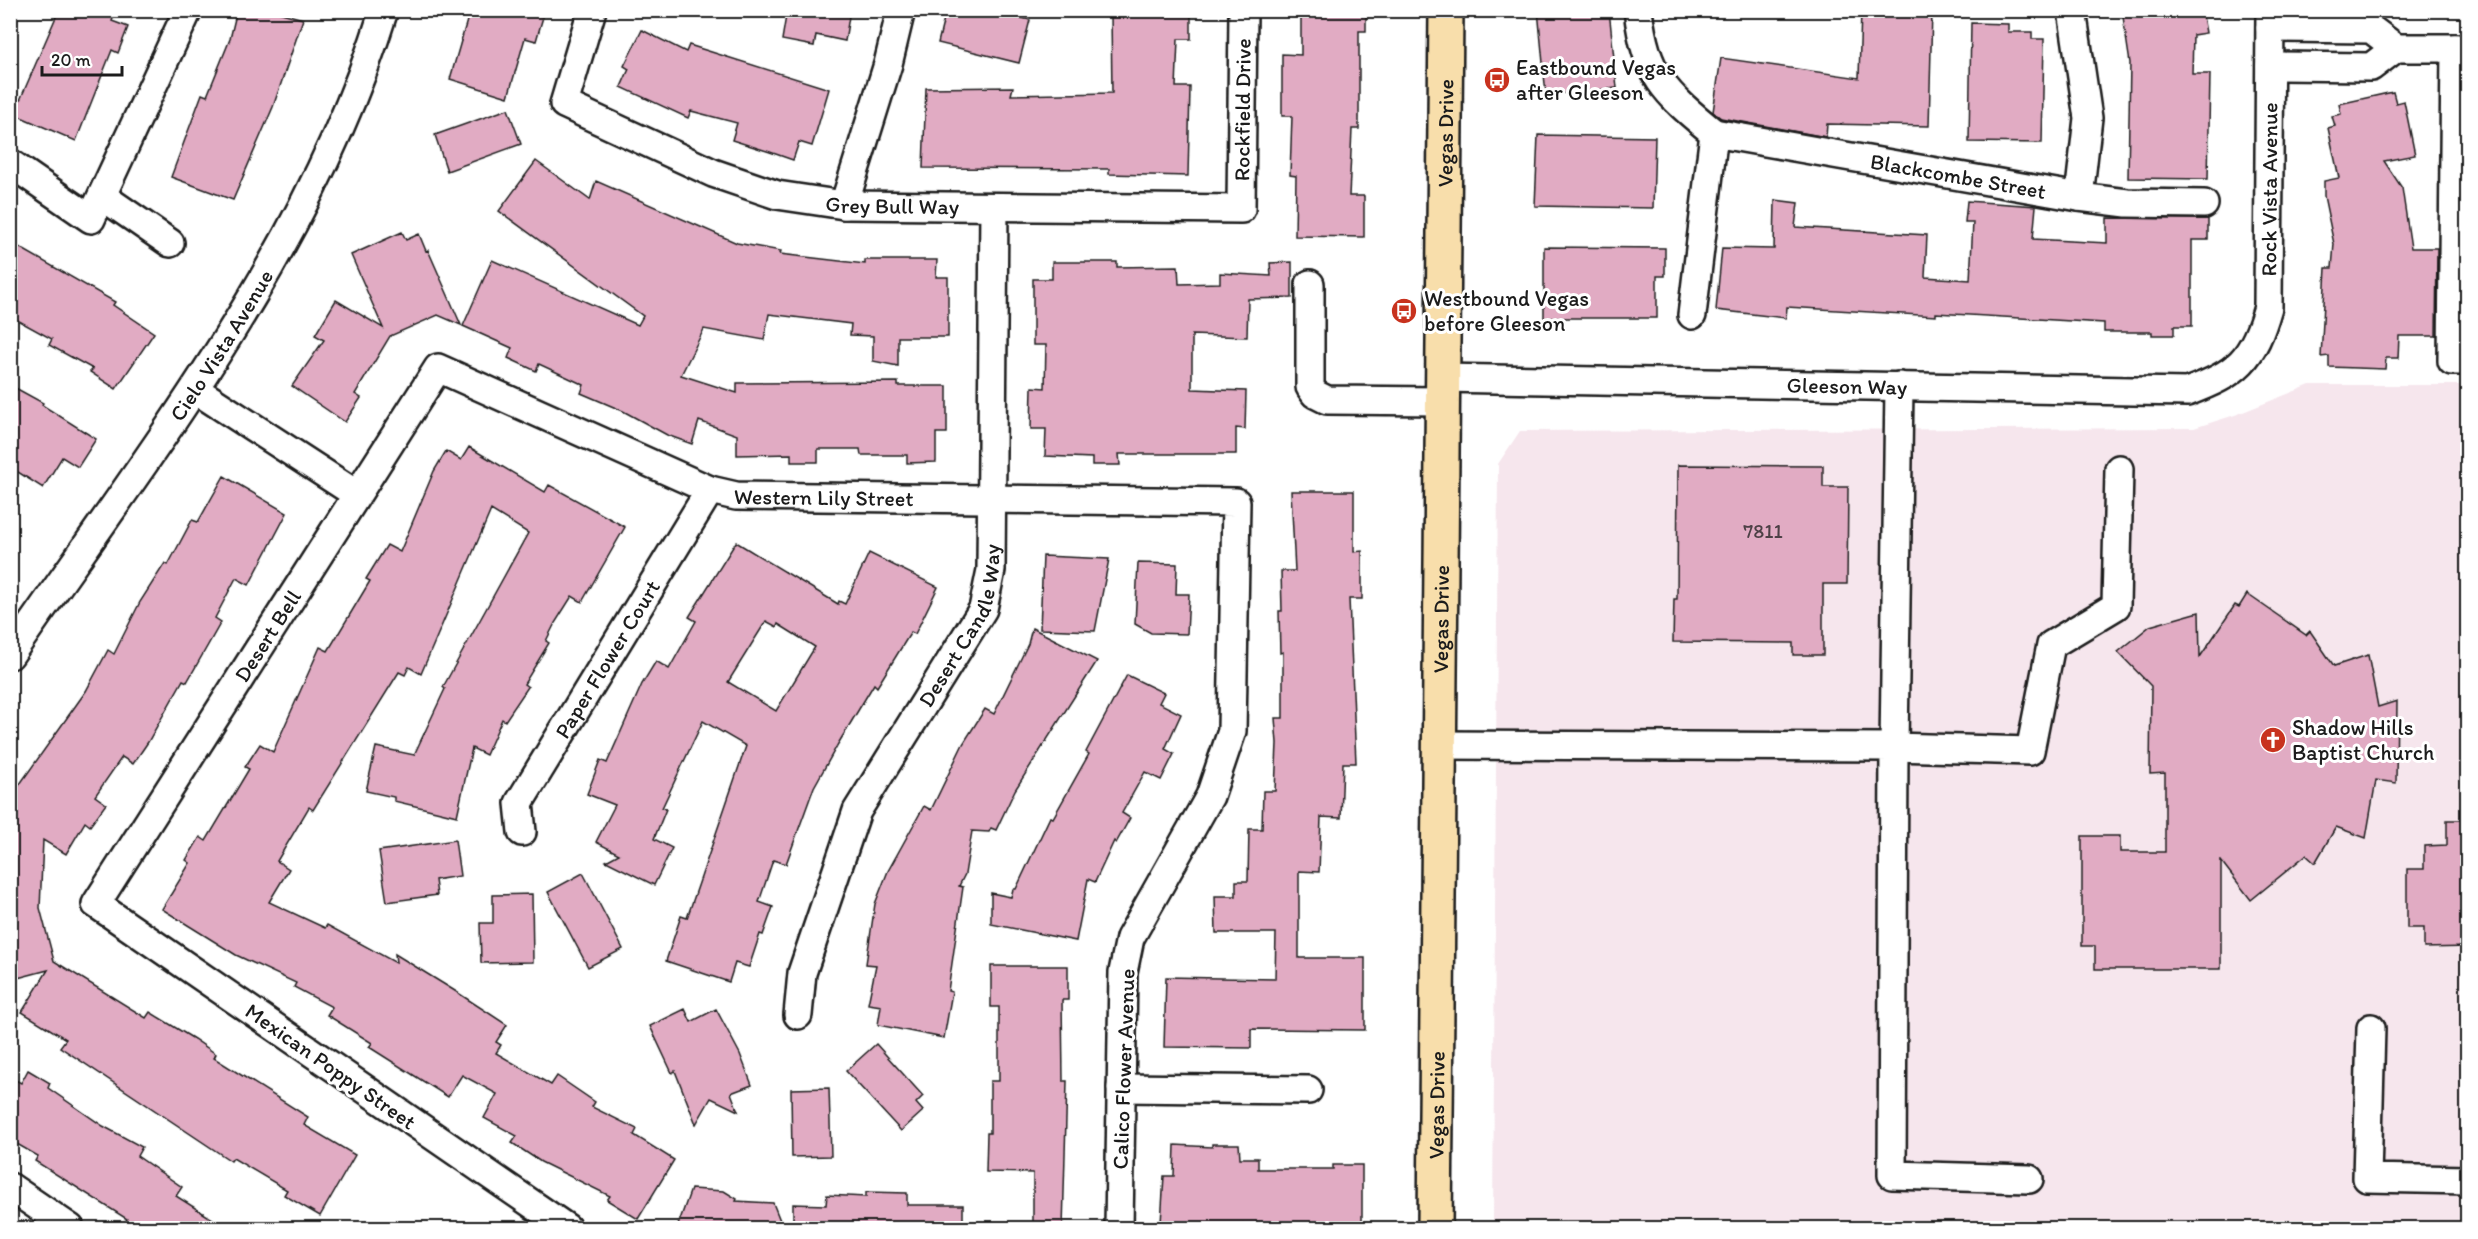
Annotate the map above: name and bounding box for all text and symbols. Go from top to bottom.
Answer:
street label: Rockfield Drive [1228,38,1257,181]
scale bar [42,39,122,77]
text: 20 m [51,49,91,71]
place label: Eastbound Vegas after Gleeson [1516,54,1676,106]
bus stop icon: Eastbound Vegas after Gleeson [1482,65,1512,95]
street label: Vegas Drive [1431,79,1459,187]
street label: Rock Vista Avenue [2255,102,2283,276]
street label: Blackcombe Street [1868,148,2048,205]
street label: Grey Bull Way [824,189,960,220]
street label: Cielo Vista Avenue [164,265,279,426]
place label: Westbound Vegas before Gleeson [1424,285,1589,337]
bus stop icon: Westbound Vegas before Gleeson [1389,296,1419,326]
street label: Gleeson Way [1786,371,1908,401]
street label: Western Lily Street [734,483,914,512]
house number: 7811 [1743,519,1783,543]
street label: Desert Candle Way [912,543,1006,712]
street label: Vegas Drive [1427,565,1455,673]
street label: Paper Flower Court [549,575,666,743]
street label: Desert Bell [228,585,307,687]
place label: Shadow Hills Baptist Church [2292,714,2434,766]
church icon: Shadow Hills Baptist Church [2258,725,2288,755]
street label: Calico Flower Avenue [1107,968,1140,1170]
street label: Mexican Poppy Street [240,997,421,1135]
street label: Vegas Drive [1423,1051,1451,1159]

